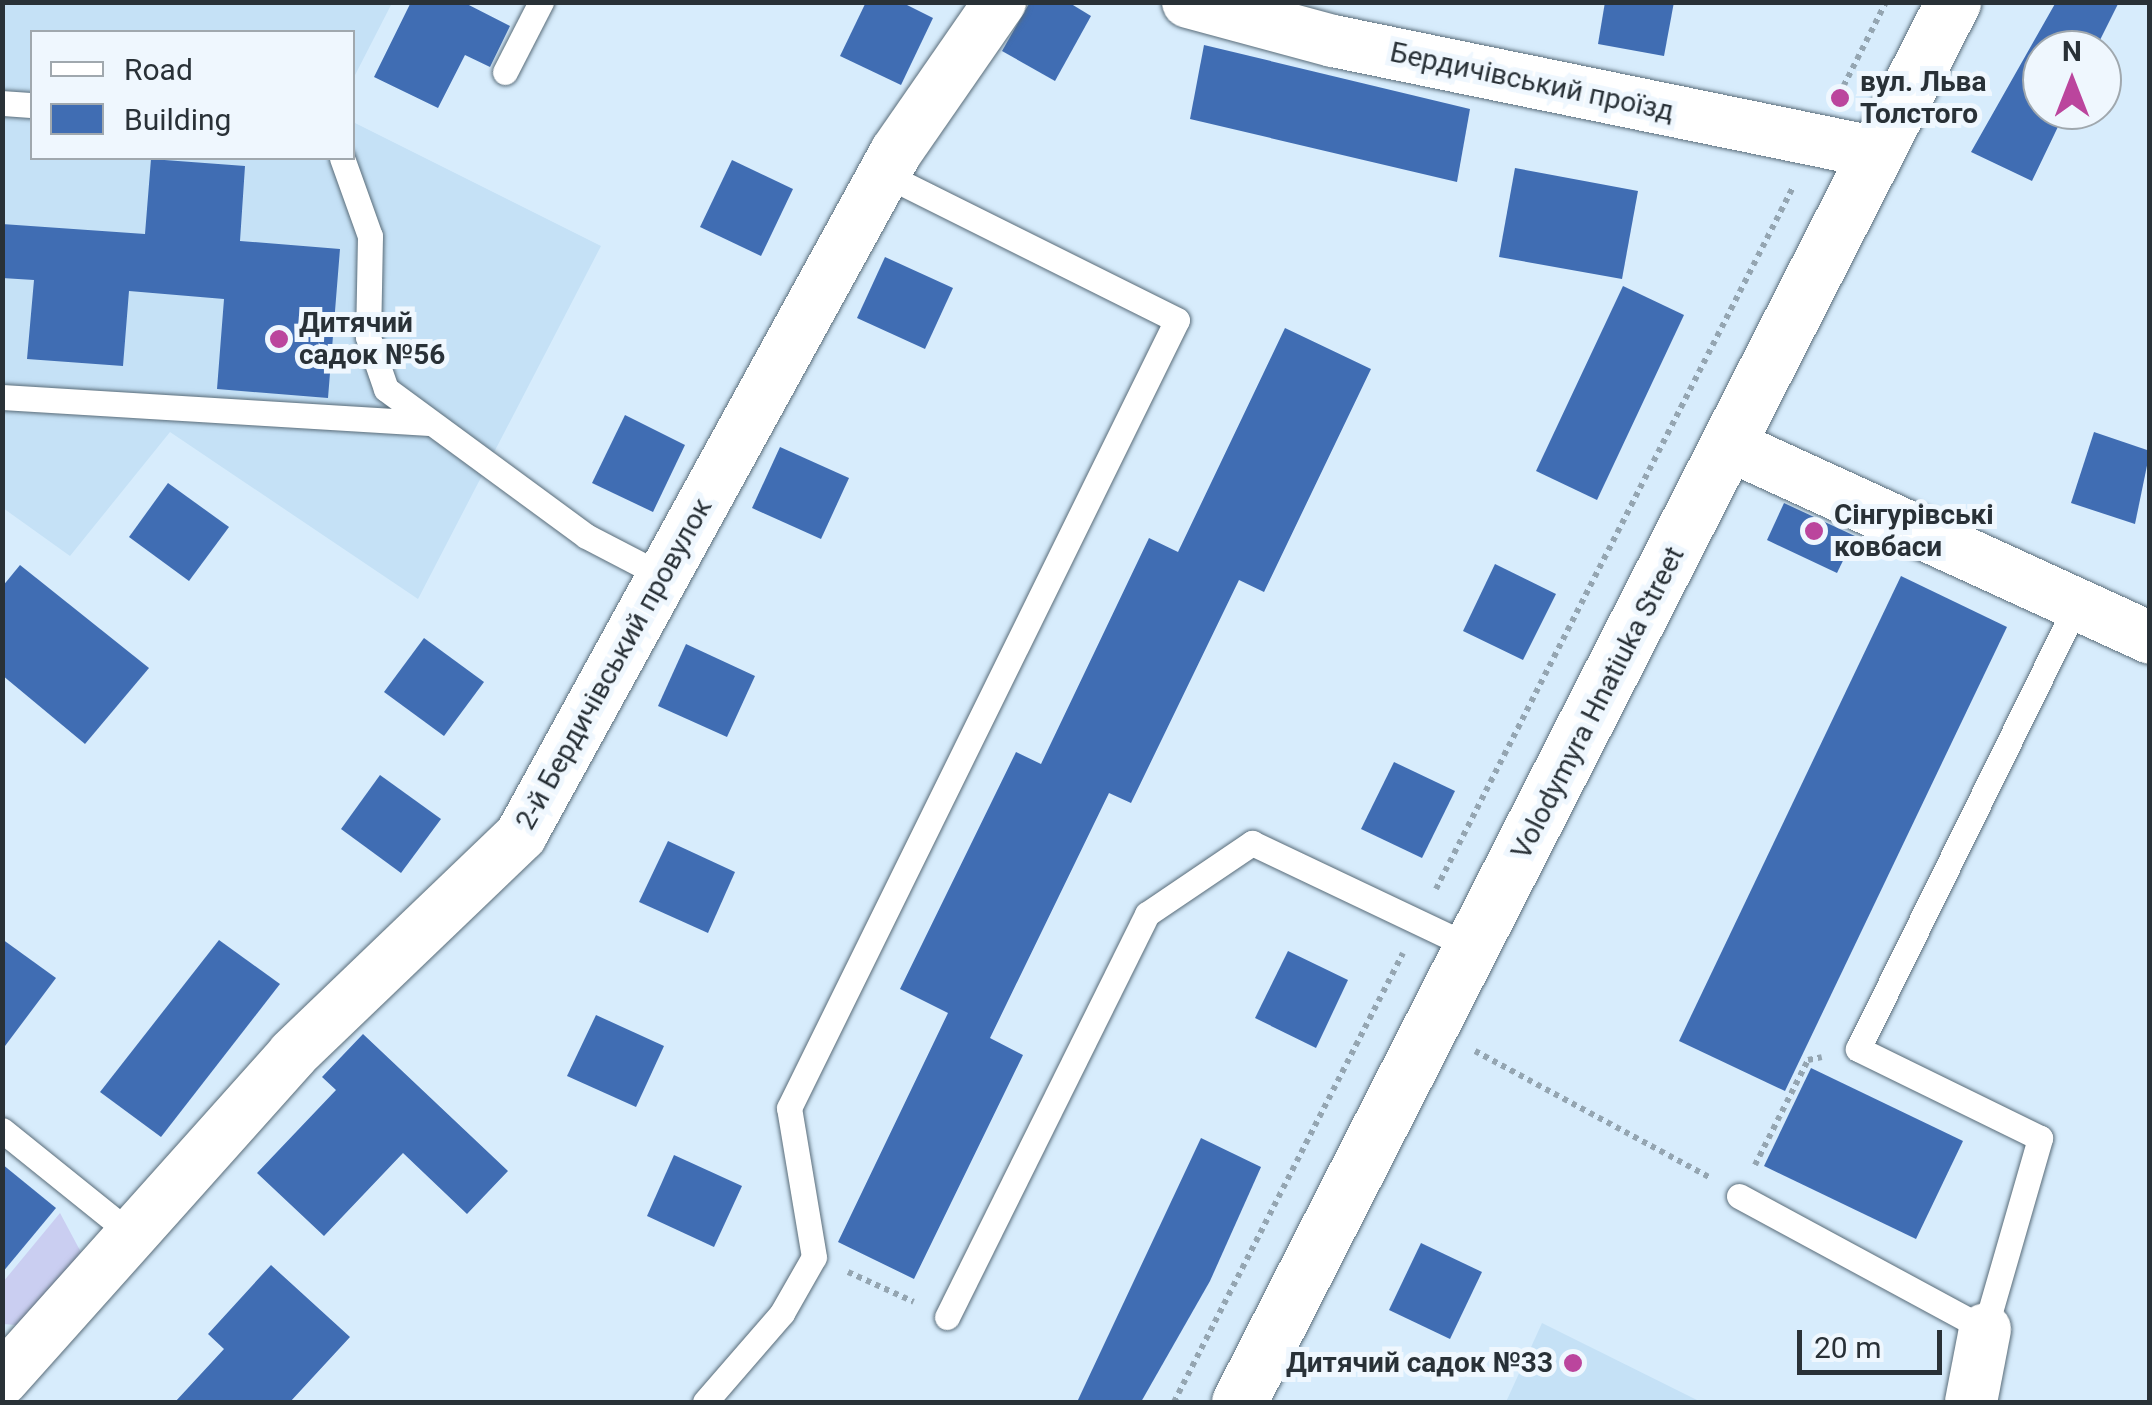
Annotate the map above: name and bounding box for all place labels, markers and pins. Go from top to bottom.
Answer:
place label: вул. Льва Толстого [1860,65,1986,131]
marker: вул. Льва Толстого [1829,87,1851,109]
place label: Дитячий садок №56 [299,306,445,372]
marker: Дитячий садок №56 [268,328,290,350]
place label: Сінгурівські ковбаси [1834,498,1994,564]
marker: Сінгурівські ковбаси [1803,520,1825,542]
place label: Дитячий садок №33 [1286,1346,1553,1380]
marker: Дитячий садок №33 [1562,1352,1584,1374]

